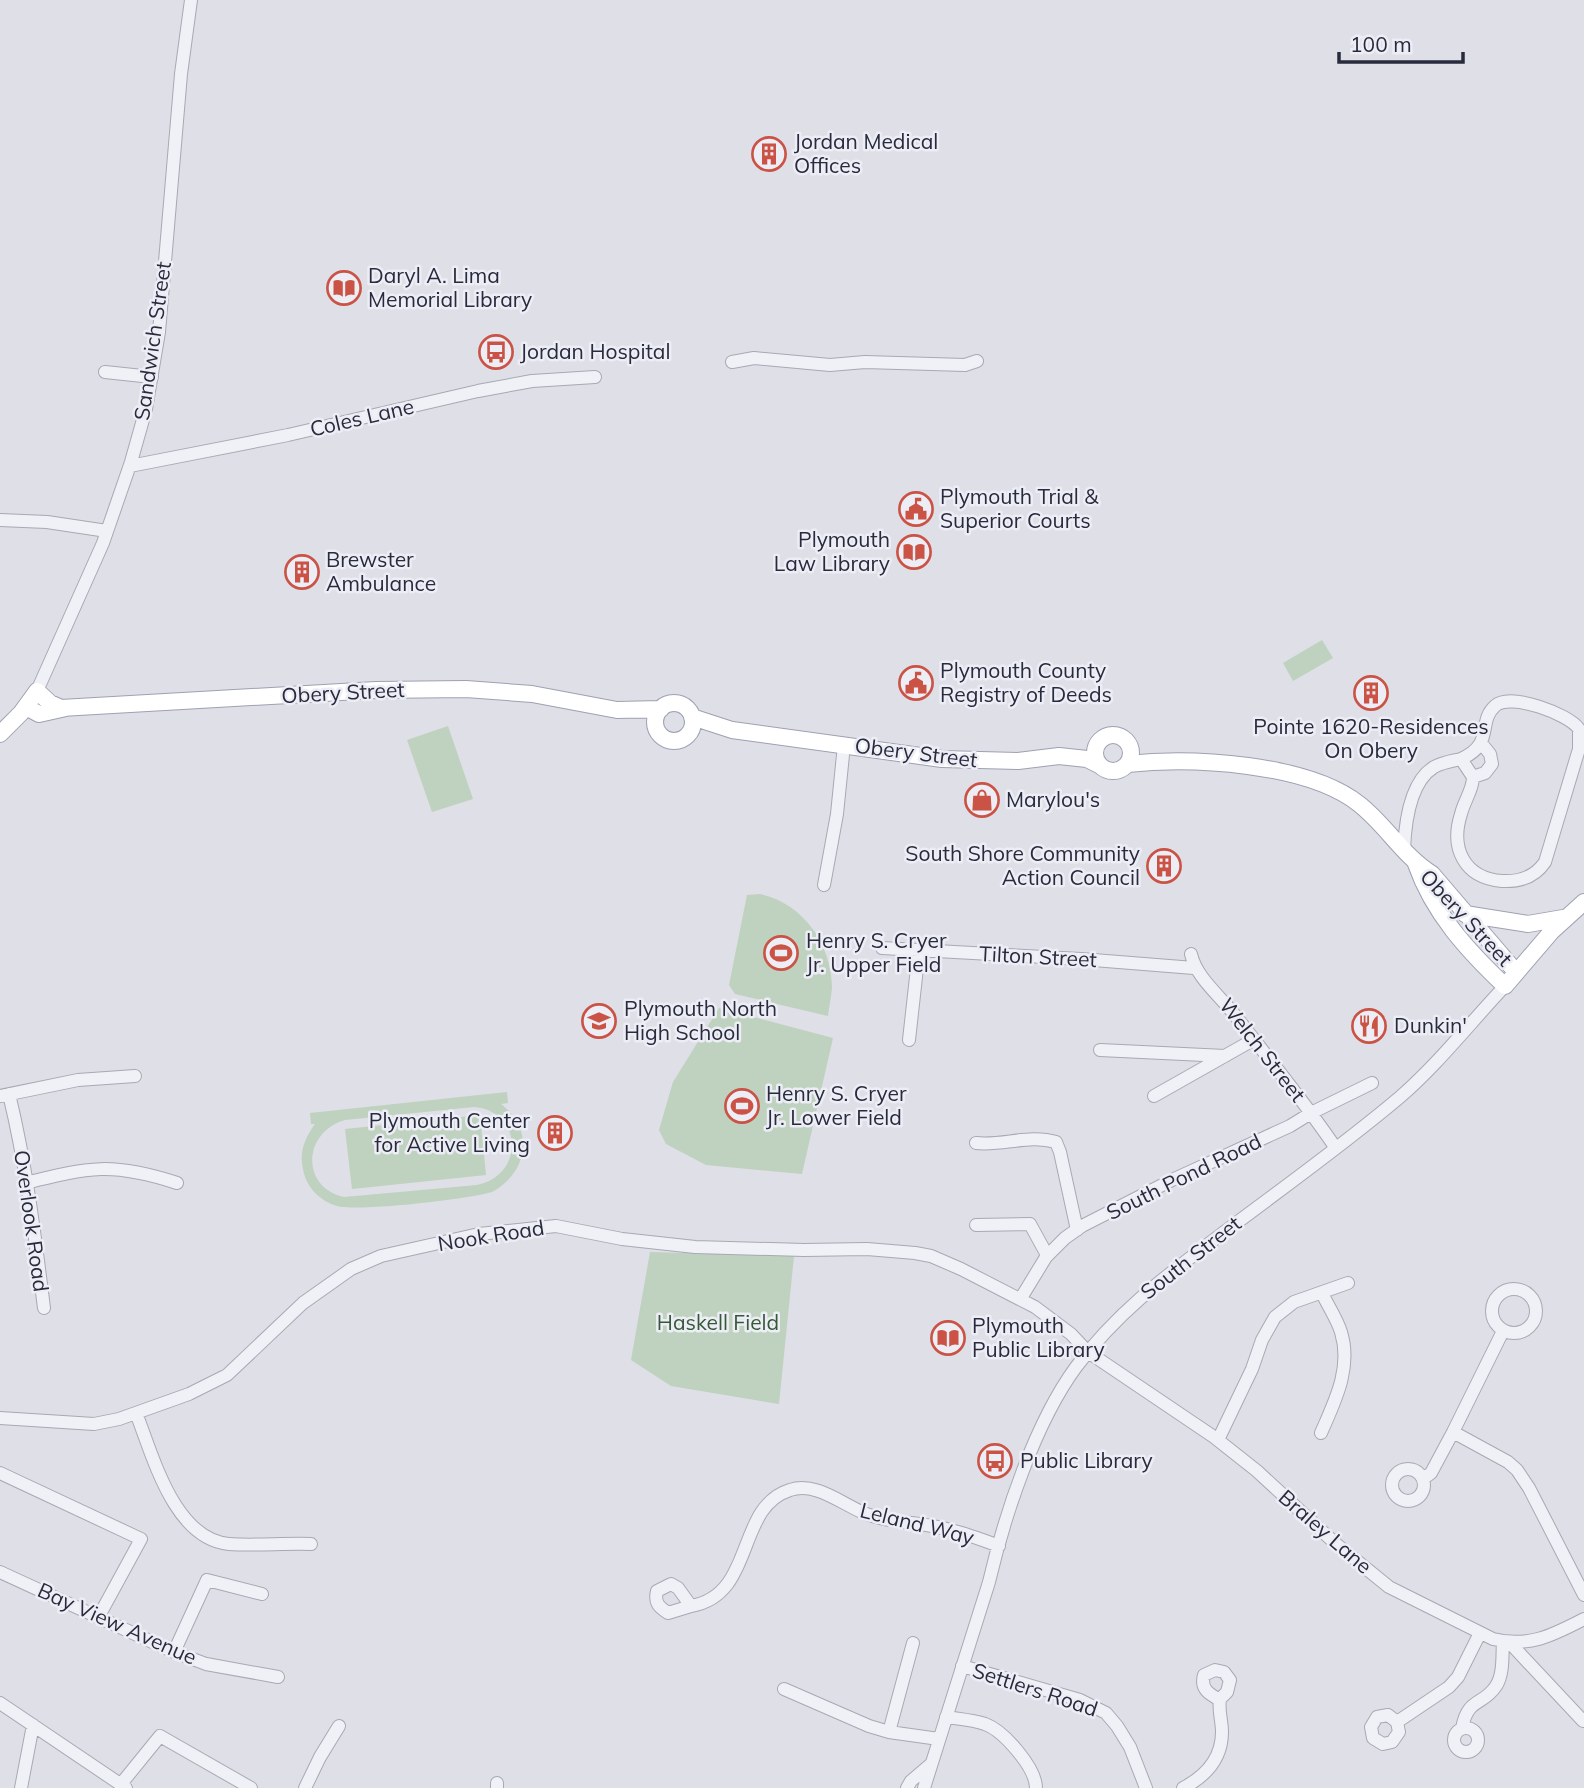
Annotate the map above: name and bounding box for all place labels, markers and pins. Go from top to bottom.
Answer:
place label: Jordan Medical Offices [794,128,938,178]
building icon: Jordan Medical Offices [750,135,788,173]
place label: Daryl A. Lima Memorial Library [368,262,532,312]
library icon: Daryl A. Lima Memorial Library [325,269,363,307]
bus stop icon: Jordan Hospital [477,333,515,371]
place label: Jordan Hospital [520,338,670,364]
place label: Plymouth Trial & Superior Courts [940,483,1099,533]
public building icon: Plymouth Trial & Superior Courts [897,490,935,528]
place label: Plymouth Law Library [774,526,890,576]
library icon: Plymouth Law Library [895,533,933,571]
place label: Brewster Ambulance [326,546,436,596]
building icon: Brewster Ambulance [283,553,321,591]
place label: Plymouth County Registry of Deeds [940,657,1112,707]
public building icon: Plymouth County Registry of Deeds [897,664,935,702]
building icon: Pointe 1620-Residences On Obery [1352,674,1390,712]
place label: Pointe 1620-Residences On Obery [1253,713,1489,763]
shop icon: Marylou's [963,781,1001,819]
place label: Marylou's [1006,786,1100,812]
place label: South Shore Community Action Council [905,840,1140,890]
building icon: South Shore Community Action Council [1145,847,1183,885]
place label: Henry S. Cryer Jr. Upper Field [806,927,947,977]
sports icon: Henry S. Cryer Jr. Upper Field [762,934,800,972]
place label: Plymouth North High School [624,995,777,1045]
school or university icon: Plymouth North High School [580,1002,618,1040]
restaurant icon: Dunkin' [1350,1007,1388,1045]
place label: Dunkin' [1394,1012,1467,1038]
place label: Henry S. Cryer Jr. Lower Field [766,1080,907,1130]
sports icon: Henry S. Cryer Jr. Lower Field [723,1087,761,1125]
place label: Plymouth Center for Active Living [369,1107,530,1157]
building icon: Plymouth Center for Active Living [536,1114,574,1152]
place label: Plymouth Public Library [972,1312,1105,1362]
library icon: Plymouth Public Library [929,1319,967,1357]
bus stop icon: Public Library [976,1442,1014,1480]
place label: Public Library [1020,1447,1153,1473]

